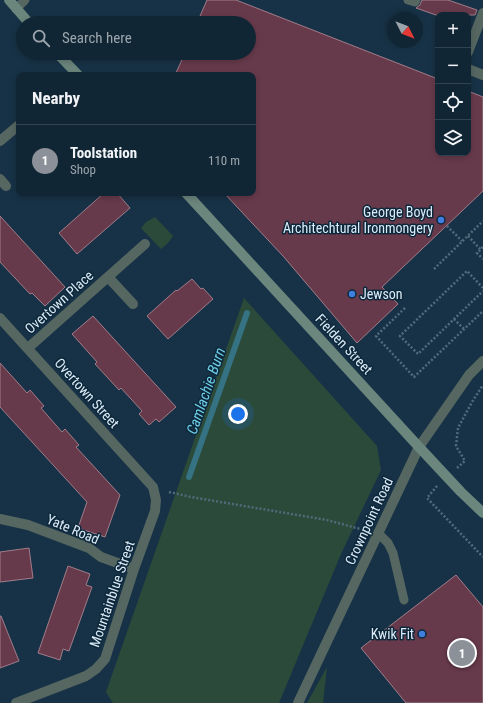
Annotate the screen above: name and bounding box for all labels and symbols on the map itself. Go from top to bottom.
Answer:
north arrow [387,12,423,48]
place label: George Boyd Architechtural Ironmongery [283,204,433,236]
marker: George Boyd Architechtural Ironmongery [436,215,446,225]
street label: Overtown Place [22,267,97,337]
place label: Jewson [360,286,403,302]
marker: Jewson [347,289,357,299]
street label: Fielden Street [312,311,376,377]
water label: Camlachie Burn [183,345,229,437]
street label: Overtown Street [51,355,123,431]
your location [228,404,248,424]
street label: Crownpoint Road [342,475,396,567]
street label: Yate Road [44,511,102,547]
street label: Mountainblue Street [86,539,138,649]
place label: Kwik Fit [371,626,414,642]
marker: Kwik Fit [417,629,427,639]
pin: 1 [449,638,475,668]

